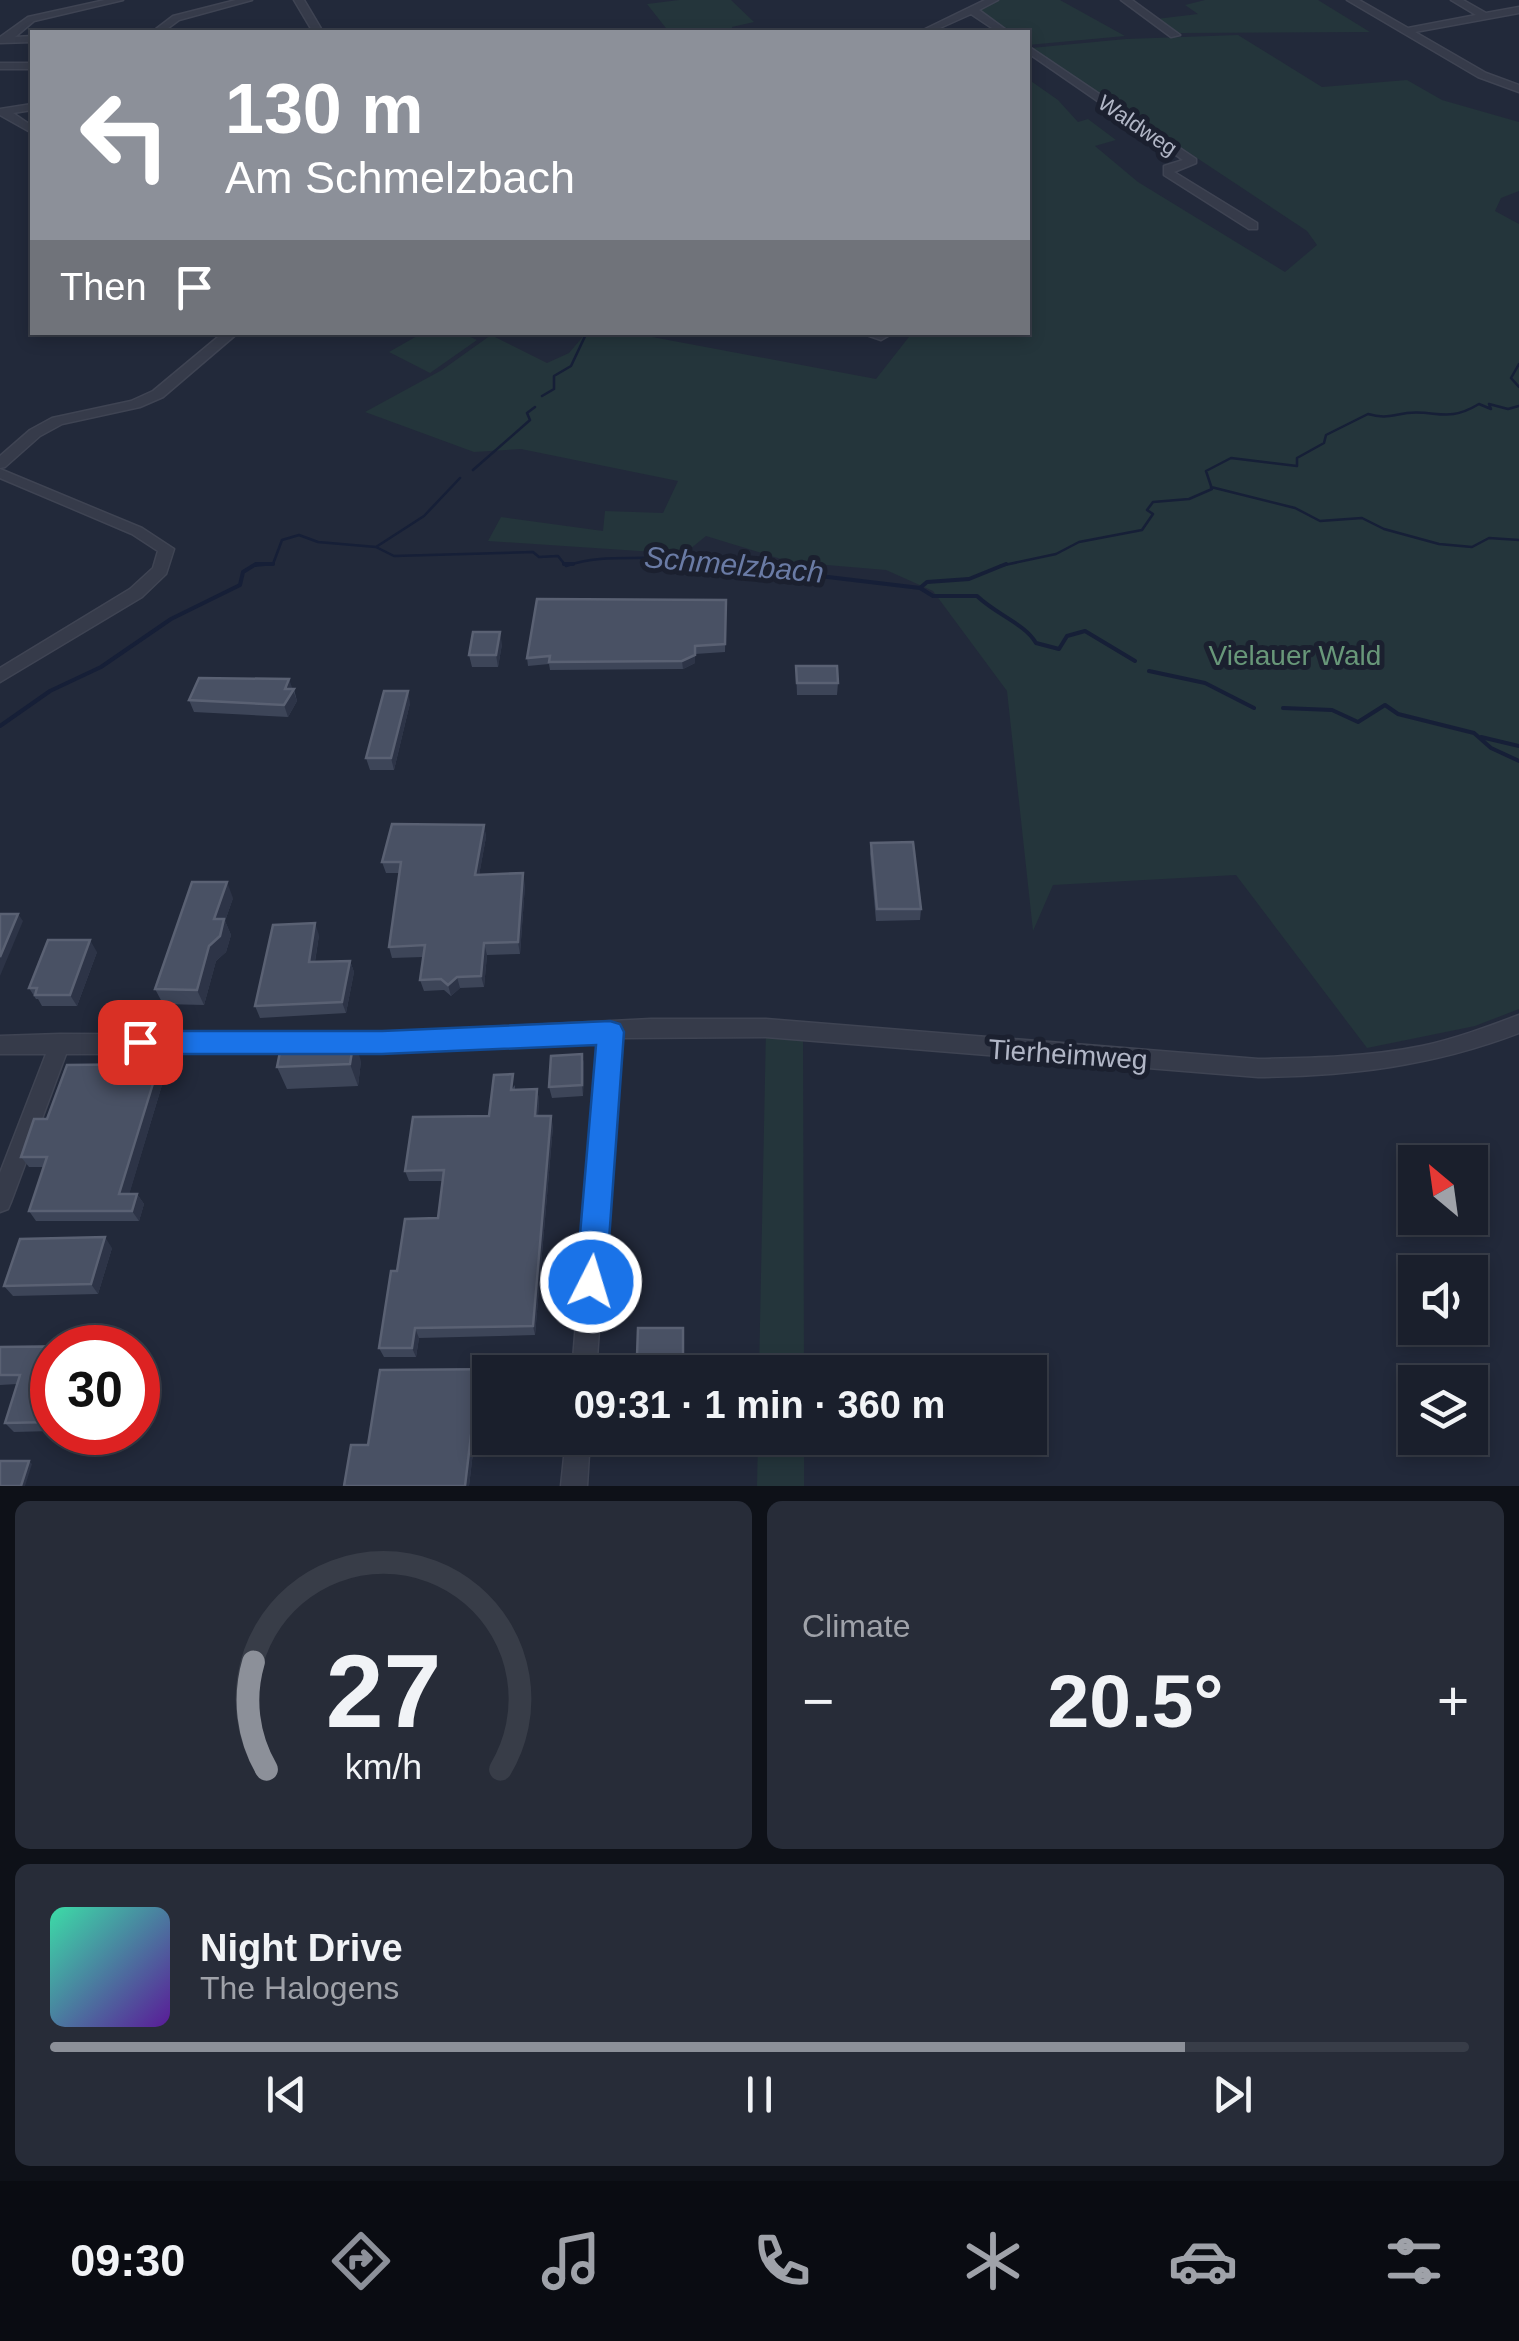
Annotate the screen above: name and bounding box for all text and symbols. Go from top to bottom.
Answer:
icon: left [60,70,190,200]
text: 130 m [225,70,423,148]
street label: Waldweg [1094,90,1182,161]
text: Am Schmelzbach [225,152,575,203]
icon: arrive [167,260,222,315]
text: Then [60,266,147,308]
water label: Schmelzbach [643,540,825,589]
park label: Vielauer Wald [1209,640,1381,671]
pin [98,1000,183,1085]
icon: arrive [113,1015,168,1070]
street label: Tierheimweg [987,1033,1148,1076]
north arrow [1398,1145,1488,1235]
map controls [1398,1145,1488,1455]
position arrow [539,1230,643,1334]
button: sound [1398,1255,1488,1345]
speed limit sign: 30 [30,1325,160,1455]
button: layers [1398,1365,1488,1455]
text: 09:31 · 1 min · 360 m [574,1384,945,1426]
text: Climate [802,1608,910,1644]
text: 27 [326,1633,441,1749]
text: 20.5° [1048,1659,1223,1743]
text: − [802,1670,834,1732]
text: + [1437,1670,1469,1732]
text: km/h [345,1747,422,1787]
text: Night Drive [200,1927,403,1969]
text: The Halogens [200,1970,399,2006]
icon: previous [259,2067,314,2122]
icon: pause [732,2067,787,2122]
icon: next [1205,2067,1260,2122]
icon: directions [326,2226,396,2296]
icon: music [536,2226,606,2296]
icon: phone [747,2226,817,2296]
icon: climate [958,2226,1028,2296]
icon: car [1168,2226,1238,2296]
icon: filters [1379,2226,1449,2296]
text: 09:30 [70,2235,185,2286]

